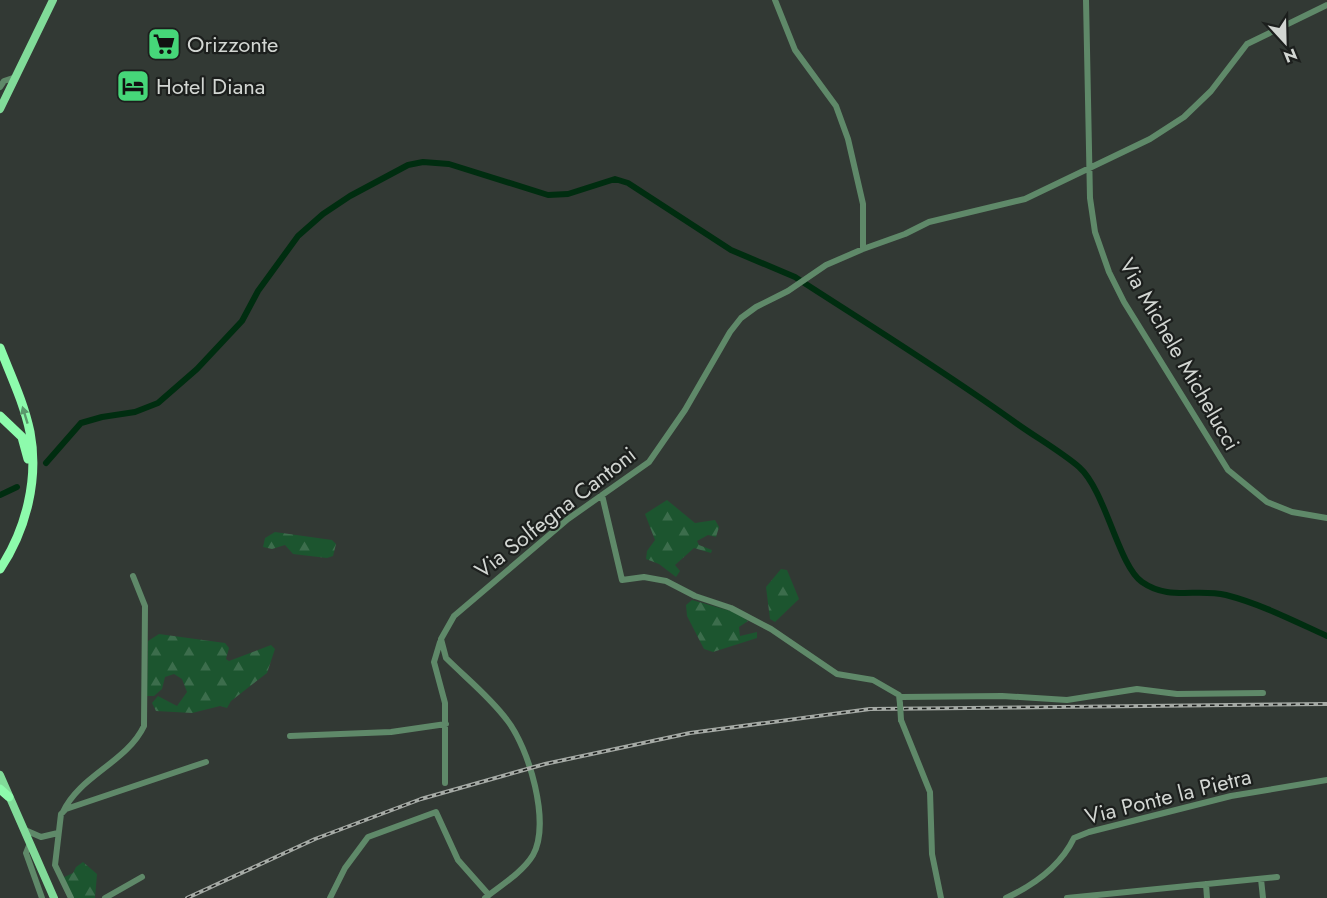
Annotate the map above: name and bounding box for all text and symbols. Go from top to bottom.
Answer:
north arrow [1255,12,1315,72]
supermarket icon: Orizzonte [146,26,182,62]
place label: Orizzonte [187,28,278,60]
text: N [1280,42,1301,68]
hotel icon: Hotel Diana [115,68,151,104]
place label: Hotel Diana [156,70,265,102]
street label: Via Michele Michelucci [1112,252,1248,456]
one-way arrow [20,406,29,424]
street label: Via Solfegna Cantoni [467,439,643,585]
street label: Via Ponte la Pietra [1081,760,1255,832]

